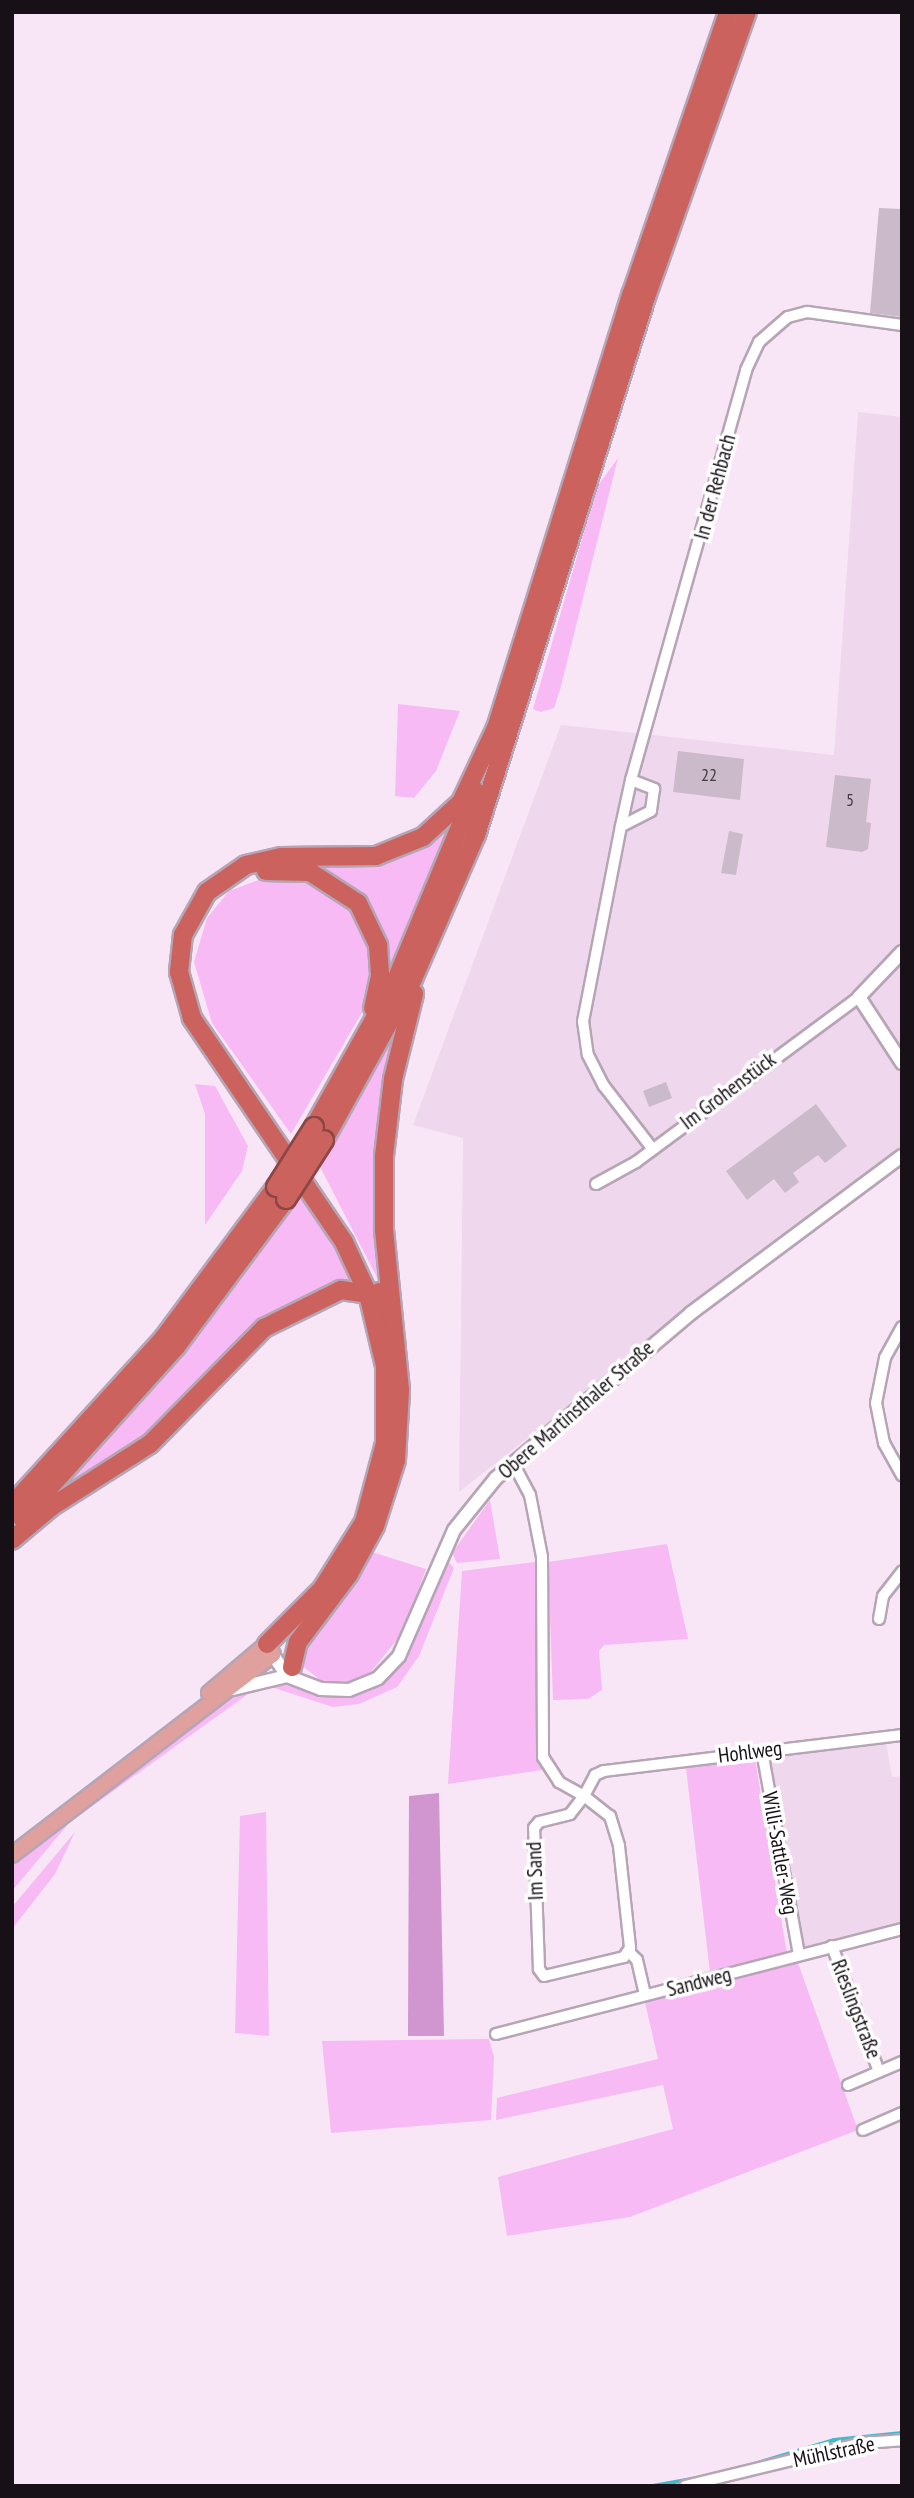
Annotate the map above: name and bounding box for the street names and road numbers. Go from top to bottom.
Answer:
street label: In der Rehbach [689,432,741,542]
street label: Im Grohenstück [675,1047,781,1135]
street label: Obere Martinsthaler Straße [493,1336,659,1484]
street label: Hohlweg [717,1736,783,1768]
street label: Willi-Sattler-Weg [757,1790,803,1916]
street label: Im Sand [521,1841,549,1901]
street label: Rieslingstraße [826,1956,886,2062]
street label: Sandweg [664,1962,734,2002]
street label: Mühlstraße [791,2431,877,2473]

